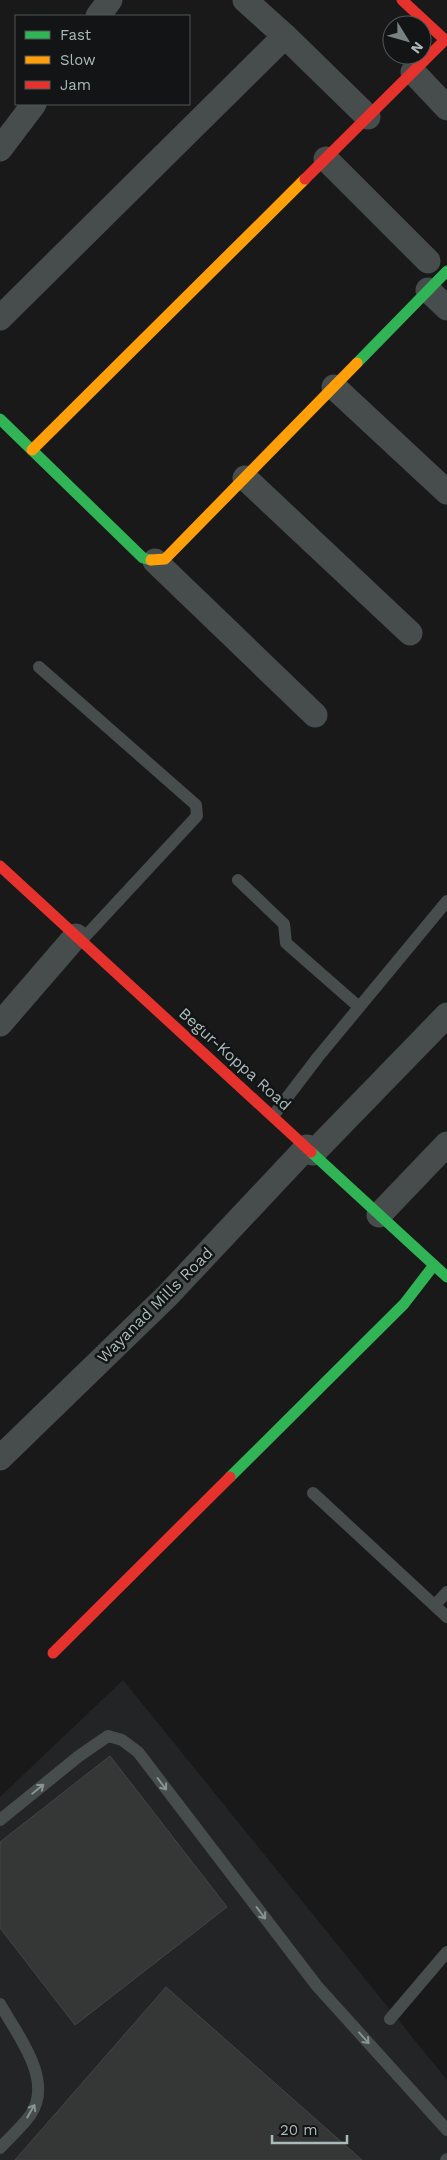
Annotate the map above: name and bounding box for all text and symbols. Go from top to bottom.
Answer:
legend [15,15,190,105]
north arrow [382,15,432,65]
text: Fast [60,26,92,44]
text: N [408,39,427,57]
text: Slow [60,51,96,69]
text: Jam [60,76,91,94]
street label: Begur-Koppa Road [175,1004,295,1114]
street label: Wayanad Mills Road [93,1243,217,1367]
one-way arrow [157,1777,168,1790]
one-way arrow [31,1784,44,1795]
one-way arrow [256,1906,266,1920]
one-way arrow [358,2032,370,2045]
one-way arrow [26,2104,37,2118]
scale bar [272,2112,347,2144]
text: 20 m [280,2121,318,2139]

